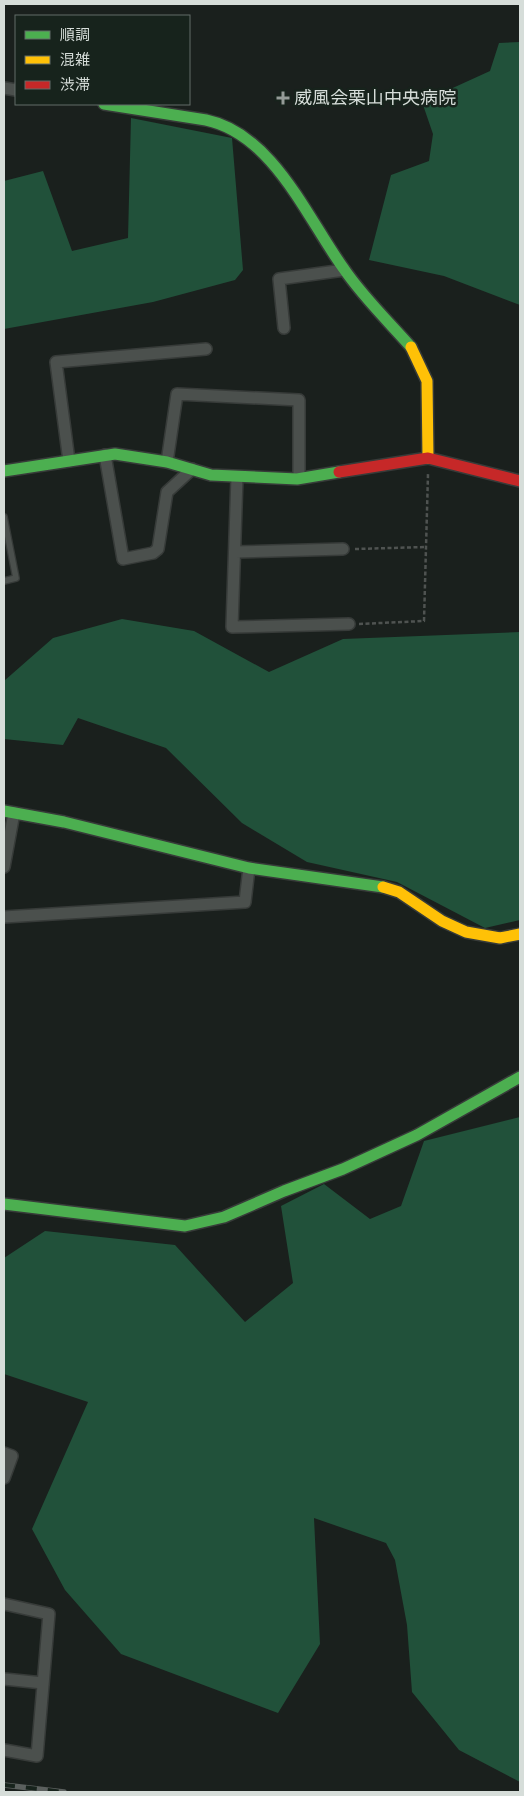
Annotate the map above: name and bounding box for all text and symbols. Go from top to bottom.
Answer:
legend [15,15,190,105]
text: 順調 [60,26,90,44]
text: 混雑 [60,51,90,69]
text: 渋滞 [60,76,90,94]
place label: 威風会栗山中央病院 [294,87,456,108]
marker: 威風会栗山中央病院 [276,91,290,105]

